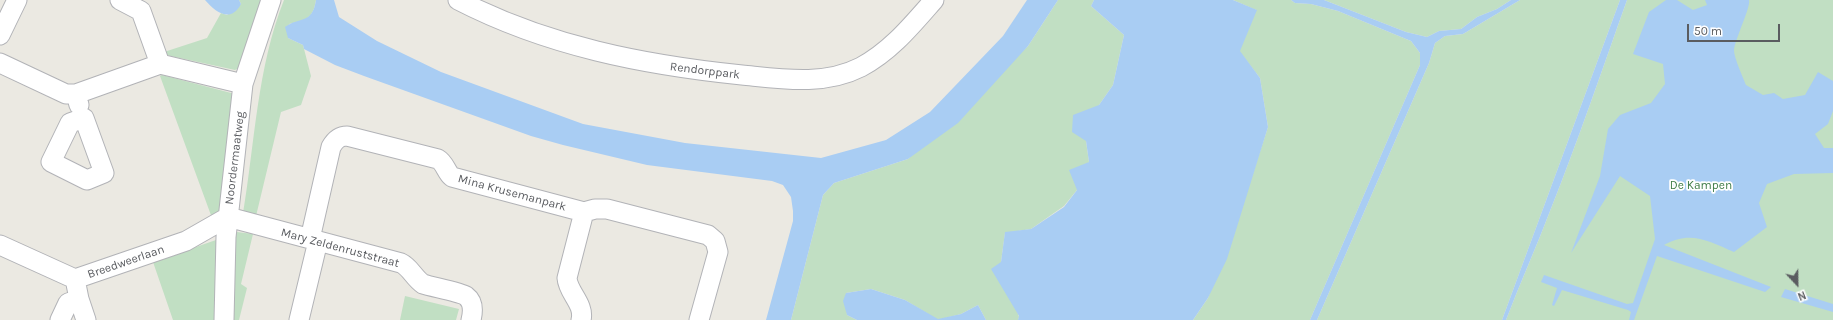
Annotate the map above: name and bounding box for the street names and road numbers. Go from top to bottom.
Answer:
street label: Rendorppark [669,60,741,82]
street label: Noordermaatweg [222,111,248,205]
street label: Mina Krusemanpark [456,172,568,214]
street label: Mary Zeldenruststraat [279,225,401,271]
street label: Breedweerlaan [86,242,166,282]

